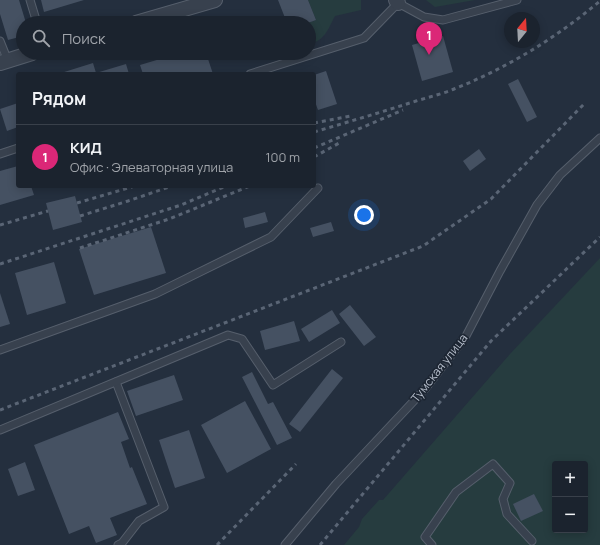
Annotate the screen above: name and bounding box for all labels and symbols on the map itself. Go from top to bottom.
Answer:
north arrow [504,12,540,48]
pin: 1 [416,22,442,55]
your location [354,205,374,225]
street label: Тумская улица [407,330,471,406]

